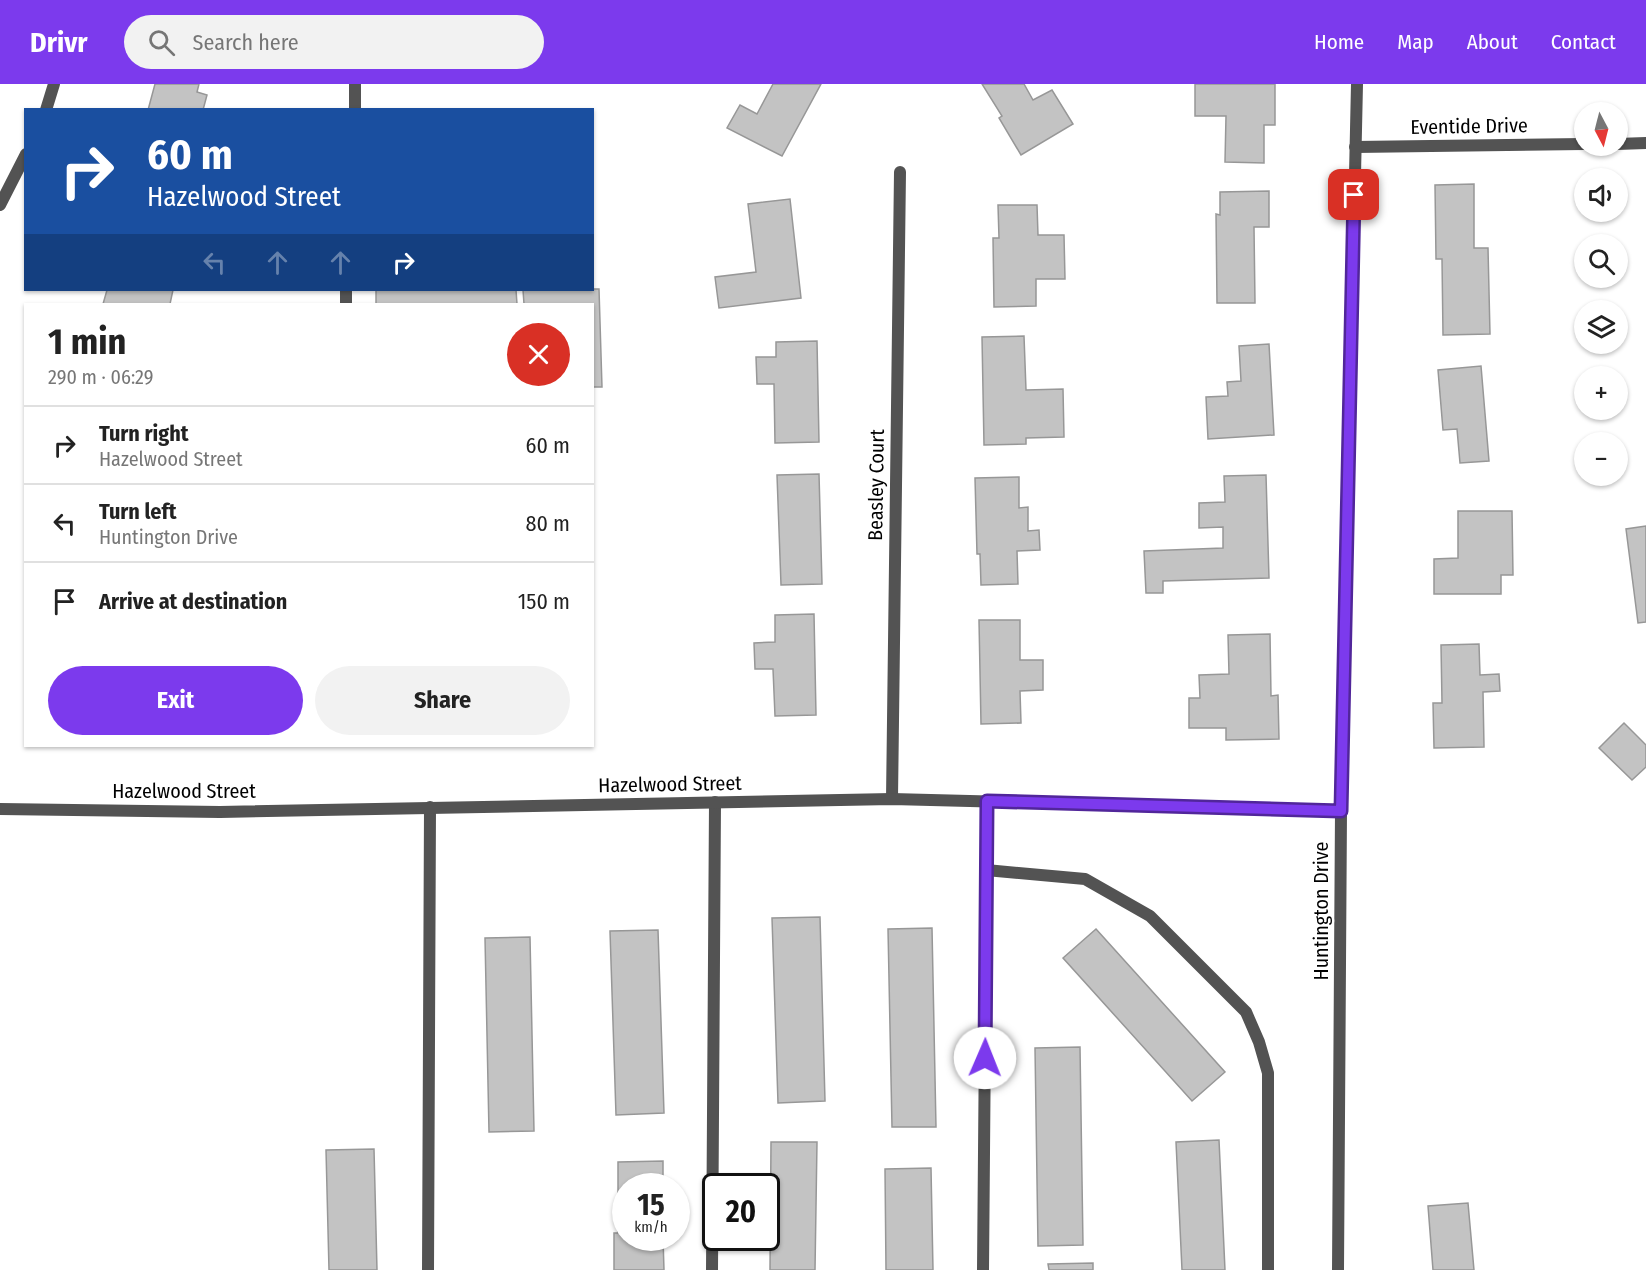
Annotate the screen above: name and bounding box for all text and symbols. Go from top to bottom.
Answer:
search box [124,15,544,69]
text: Drivr [30,26,88,59]
icon: search [145,26,178,59]
text: Search here [193,29,299,56]
text: Home [1314,29,1364,55]
text: Map [1397,29,1434,55]
text: About [1467,29,1518,55]
text: Contact [1551,29,1616,55]
north arrow [1574,102,1628,156]
map controls [1574,102,1628,486]
street label: Eventide Drive [1410,113,1528,139]
text: 60 m [147,130,233,180]
icon: right [48,132,126,210]
button: sound [1574,168,1628,222]
pin [1328,169,1379,220]
icon: arrive [1337,178,1370,211]
text: Hazelwood Street [147,181,341,213]
button: search [1574,234,1628,288]
icon: left [198,246,231,279]
icon: ahead [261,246,294,279]
icon: ahead [324,246,357,279]
icon: right [387,246,420,279]
button: layers [1574,300,1628,354]
text: 1 min [48,320,126,364]
button: close [507,323,570,386]
text: 290 m · 06:29 [48,365,154,389]
button: + [1574,366,1628,420]
text: Turn right [99,420,188,447]
street label: Beasley Court [863,428,889,541]
icon: right [48,429,81,462]
text: 60 m [526,432,570,459]
button: − [1574,432,1628,486]
text: Hazelwood Street [99,447,243,471]
text: Turn left [99,498,177,525]
icon: left [48,507,81,540]
text: 80 m [525,510,570,537]
text: Huntington Drive [99,525,238,549]
icon: arrive [48,585,81,618]
text: Arrive at destination [99,588,287,615]
text: 150 m [518,588,570,615]
button: Exit [48,666,303,735]
button: Share [315,666,570,735]
street label: Hazelwood Street [598,771,742,797]
street label: Hazelwood Street [112,779,256,803]
street label: Huntington Drive [1309,842,1333,980]
position arrow [953,1026,1017,1090]
speed limit sign: 20 [702,1173,780,1251]
text: 15 [637,1187,665,1223]
text: km/h [634,1218,668,1236]

